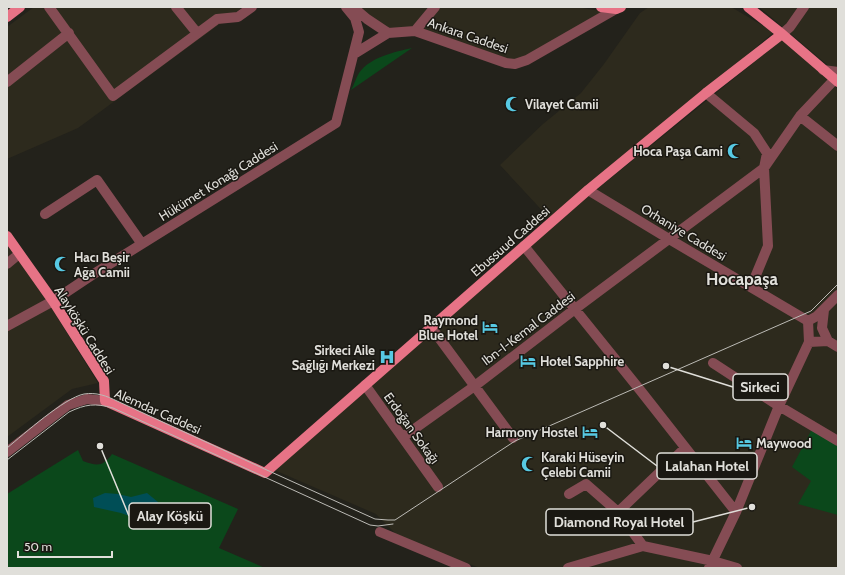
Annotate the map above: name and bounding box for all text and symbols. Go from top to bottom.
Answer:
street label: Ankara Caddesi [426,14,510,56]
mosque icon: Vilayet Camii [504,95,522,113]
place label: Vilayet Camii [525,96,599,112]
street label: Hükümet Konağı Caddesi [156,138,280,224]
mosque icon: Hoca Paşa Cami [726,142,744,160]
place label: Hoca Paşa Cami [633,143,723,159]
street label: Orhaniye Caddesi [638,200,730,264]
street label: Ebussuud Caddesi [467,202,553,280]
place label: Hacı Beşir Ağa Camii [74,249,130,280]
mosque icon: Hacı Beşir Ağa Camii [53,255,71,273]
district label: Hocapaşa [706,269,778,289]
street label: Alayköşkü Caddesi [52,283,118,377]
street label: Ibn-I-Kemal Caddesi [478,288,578,368]
place label: Raymond Blue Hotel [419,312,479,343]
hotel icon: Raymond Blue Hotel [481,318,499,336]
place label: Sirkeci Aile Sağlığı Merkezi [292,342,375,373]
hospital icon: Sirkeci Aile Sağlığı Merkezi [378,348,396,366]
hotel icon: Hotel Sapphire [519,352,537,370]
place label: Hotel Sapphire [540,353,624,369]
callout: Sirkeci [733,374,788,400]
text: Sirkeci [740,378,780,396]
street label: Alemdar Caddesi [112,385,204,437]
street label: Erdoğan Sokağı [381,389,443,467]
hotel icon: Harmony Hostel [581,423,599,441]
place label: Harmony Hostel [485,424,579,440]
hotel icon: Maywood [735,434,753,452]
place label: Maywood [756,435,812,451]
place label: Karaki Hüseyin Çelebi Camii [541,449,625,480]
callout: Lalahan Hotel [657,453,757,479]
mosque icon: Karaki Hüseyin Çelebi Camii [520,455,538,473]
text: Lalahan Hotel [665,457,749,475]
callout: Alay Köşkü [129,503,211,529]
text: Alay Köşkü [137,507,203,525]
callout: Diamond Royal Hotel [546,509,693,535]
text: Diamond Royal Hotel [554,513,685,531]
scale bar [18,533,112,559]
text: 50 m [24,539,52,554]

